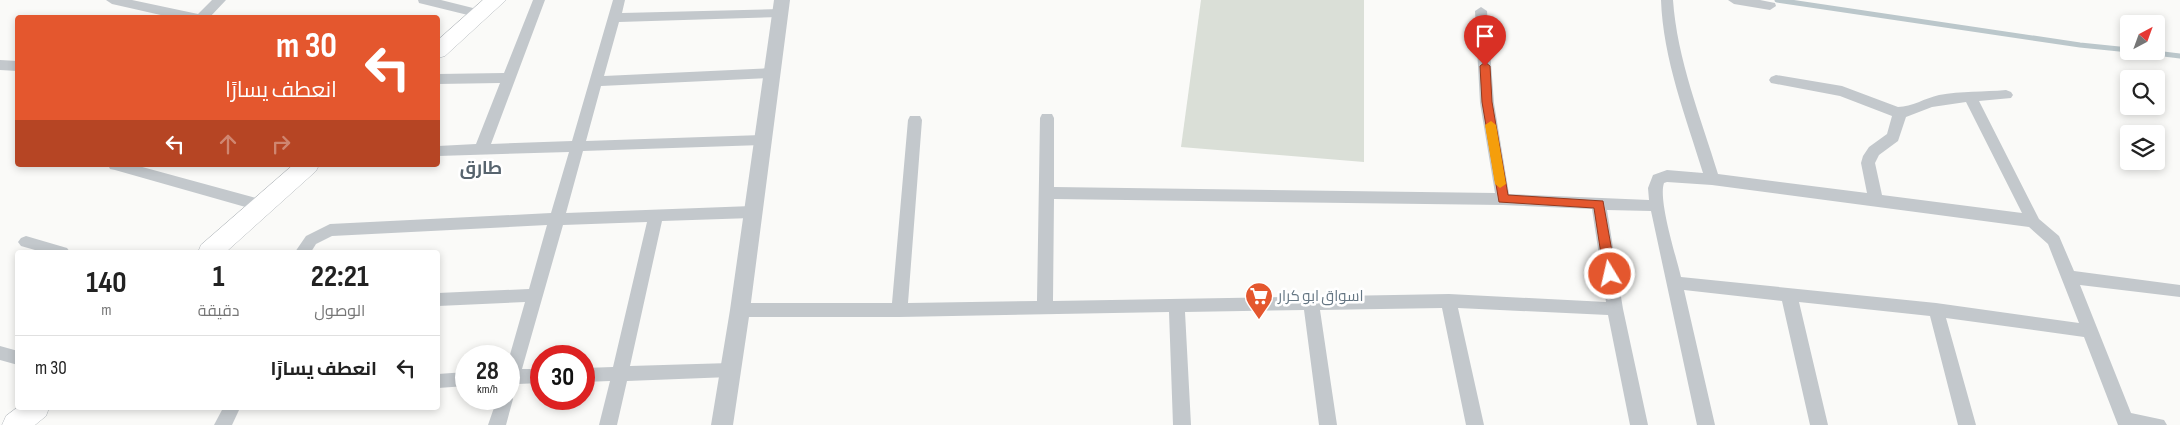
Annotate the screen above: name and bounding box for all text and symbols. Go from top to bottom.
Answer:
pin [1464,15,1506,66]
north arrow [2120,15,2165,60]
map controls [2120,15,2165,170]
icon: arrive [1471,22,1499,50]
text: 30 m [276,25,337,68]
icon: left [355,35,420,100]
button: search [2120,70,2165,115]
text: انعطف يسارًا [225,77,337,104]
button: layers [2120,125,2165,170]
icon: left [161,130,189,158]
icon: ahead [214,130,242,158]
icon: right [267,130,295,158]
district label: طارق [460,158,502,179]
position arrow [1583,247,1635,299]
text: 1 [213,259,225,295]
text: 22:21 [311,259,369,295]
text: 140 [86,265,127,301]
supermarket icon: اسواق ابو كرار [1244,281,1274,320]
place label: اسواق ابو كرار [1277,287,1363,306]
text: m [101,301,112,320]
text: دقيقة [198,302,239,321]
text: الوصول [314,302,365,321]
speed limit sign: 30 [530,345,595,410]
icon: left [392,354,420,382]
text: 28 [476,356,499,387]
text: 30 m [35,357,67,380]
text: انعطف يسارًا [270,358,377,381]
text: km/h [477,382,498,397]

